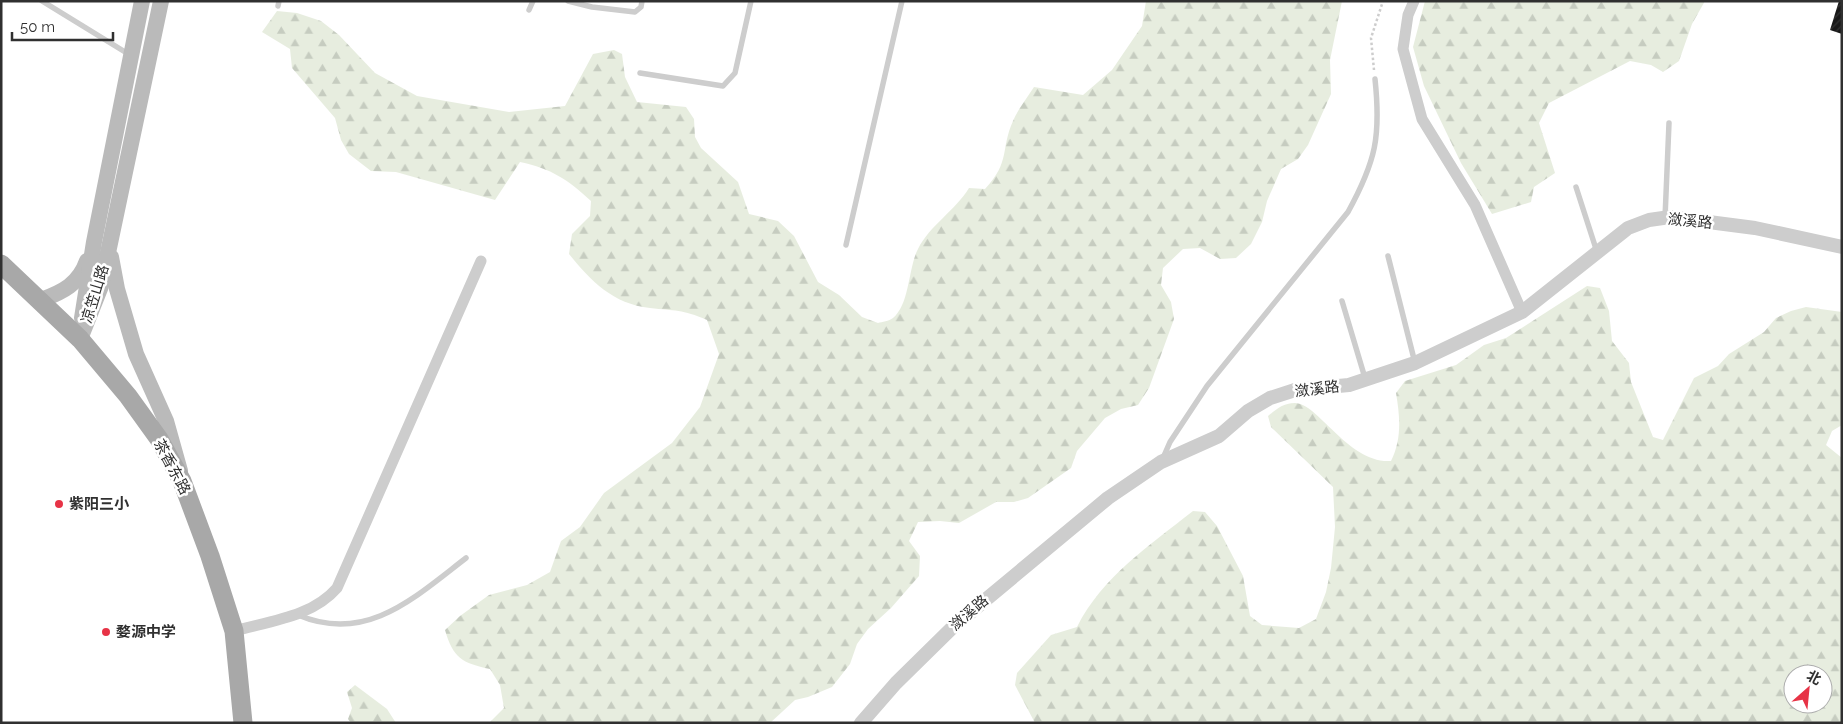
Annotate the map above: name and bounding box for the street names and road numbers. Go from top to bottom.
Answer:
street label: 潋溪路 [1667,210,1713,232]
street label: 凉笠山路 [78,263,112,325]
street label: 潋溪路 [1294,377,1340,401]
street label: 茶香东路 [150,436,194,498]
street label: 潋溪路 [946,591,992,635]

